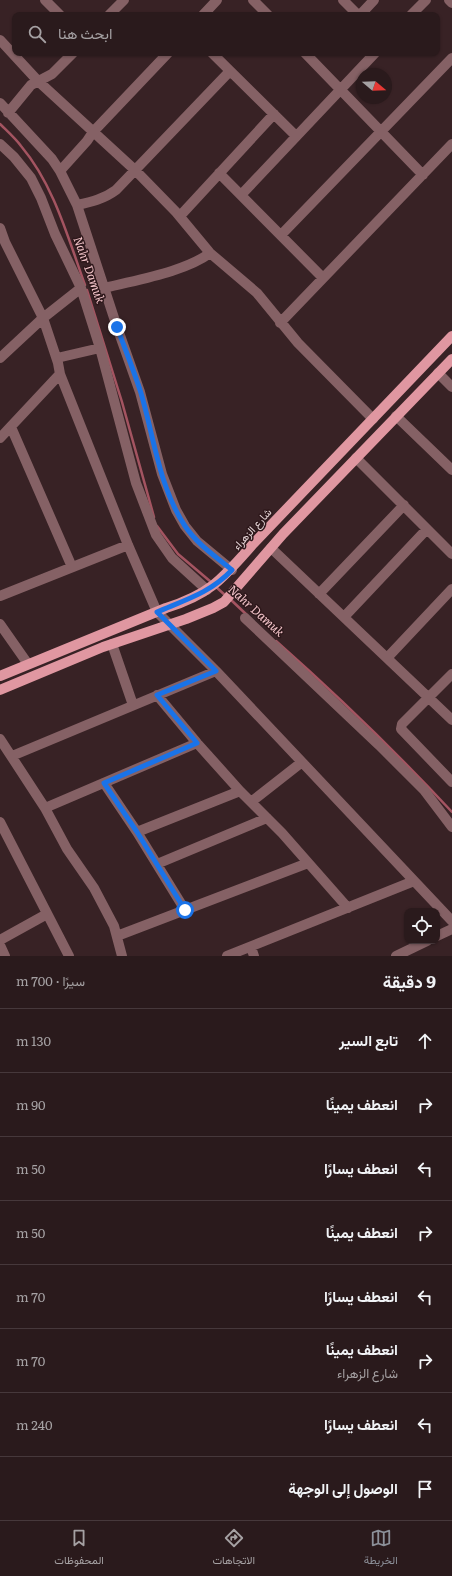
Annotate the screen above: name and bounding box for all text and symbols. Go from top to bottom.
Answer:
search box [12,12,440,56]
text: ابحث هنا [58,21,112,44]
icon: search [26,23,48,45]
north arrow [356,68,392,104]
water label: Nahr Damuk [70,234,111,306]
route end [108,318,126,336]
street label: شارع الزهراء [228,504,275,554]
water label: Nahr Damuk [225,580,289,641]
route start [176,901,194,919]
map controls [404,908,440,944]
button: locate [404,908,440,944]
text: 9 دقيقة [383,968,436,993]
text: سيرًا · 700 m [16,971,85,990]
text: تابع السير [339,1028,398,1051]
icon: ahead [414,1030,436,1052]
text: 130 m [16,1031,51,1050]
text: انعطف يمينًا [326,1092,398,1115]
icon: right [414,1094,436,1116]
text: 90 m [16,1095,46,1114]
text: انعطف يسارًا [324,1156,398,1179]
icon: left [414,1158,436,1180]
text: 50 m [16,1159,45,1178]
text: انعطف يمينًا [326,1220,398,1243]
icon: right [414,1222,436,1244]
text: 50 m [16,1223,45,1242]
text: انعطف يسارًا [324,1284,398,1307]
icon: left [414,1286,436,1308]
text: 70 m [16,1287,45,1306]
text: انعطف يمينًا [326,1337,398,1360]
icon: right [414,1350,436,1372]
text: 70 m [16,1351,45,1370]
text: شارع الزهراء [337,1363,398,1382]
text: انعطف يسارًا [324,1412,398,1435]
icon: left [414,1414,436,1436]
text: 240 m [16,1415,53,1434]
text: الوصول إلى الوجهة [288,1476,398,1499]
icon: arrive [414,1478,436,1500]
tab: المحفوظات [54,1527,104,1570]
tab: الاتجاهات [212,1527,255,1570]
tab: الخريطة [364,1527,398,1570]

